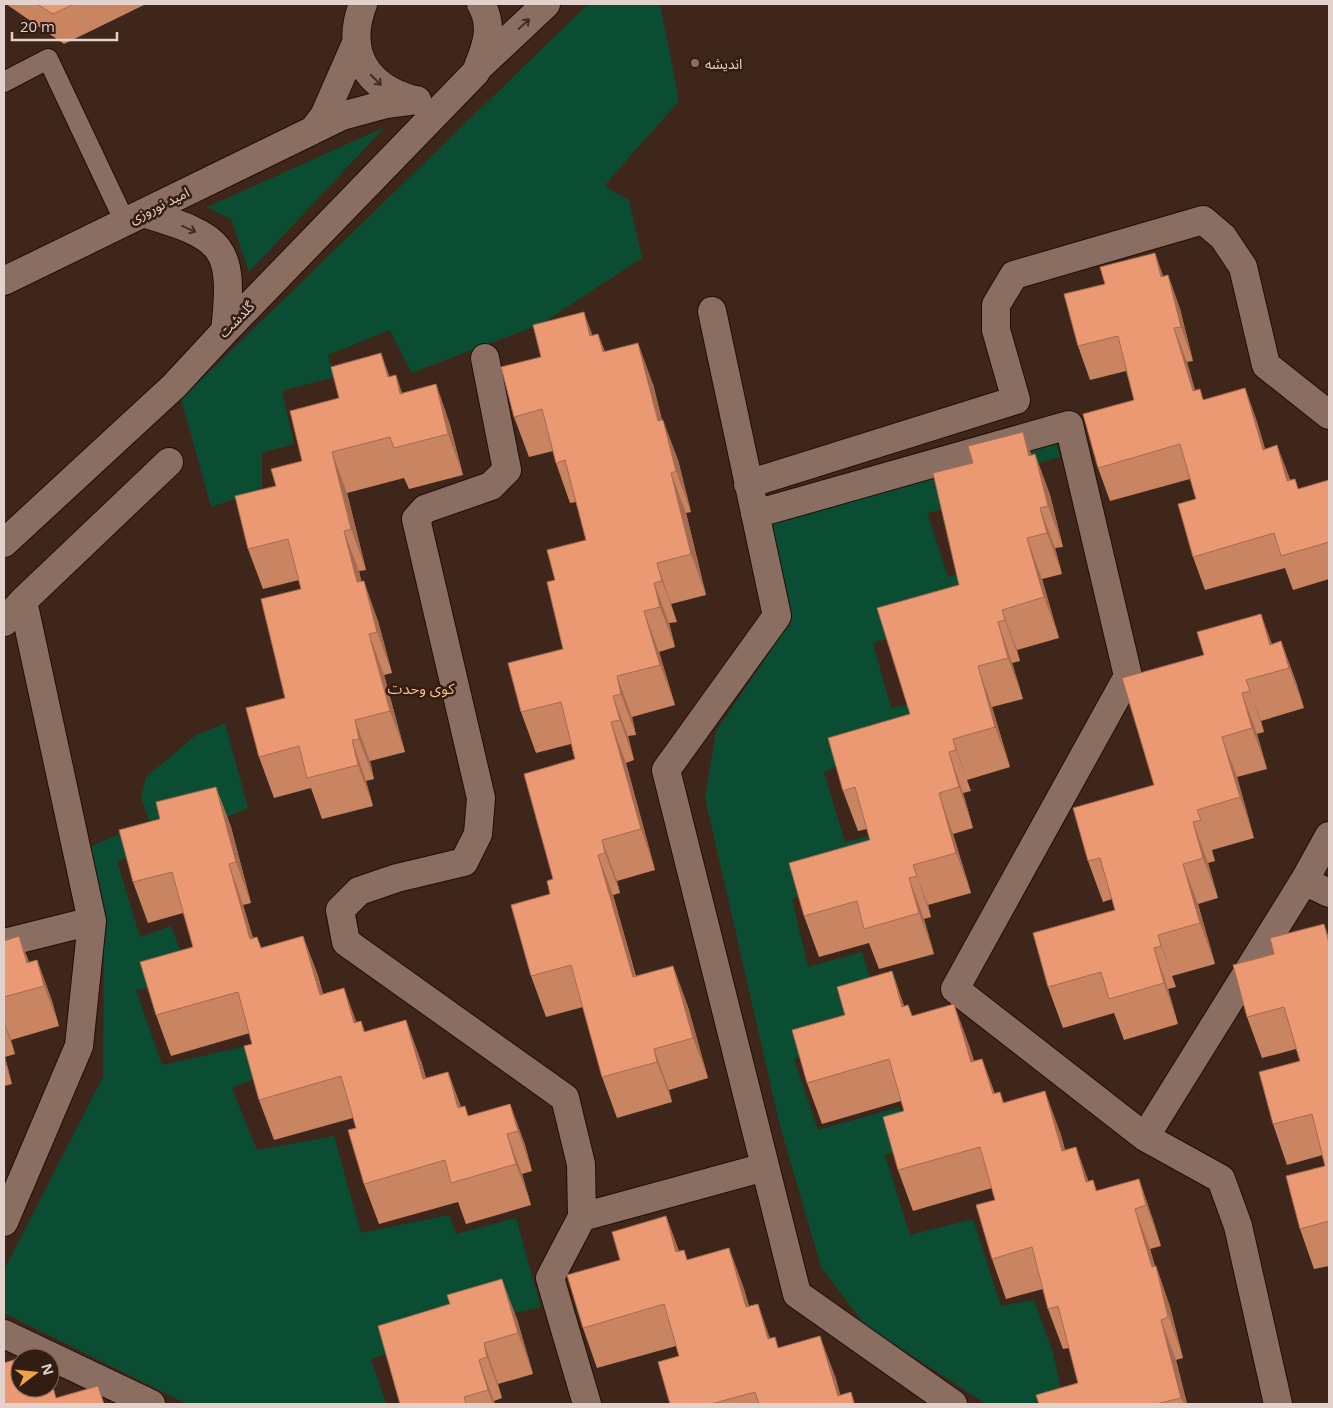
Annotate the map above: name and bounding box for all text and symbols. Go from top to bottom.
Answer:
scale bar [12,10,118,42]
text: 20 m [20,16,55,36]
one-way arrow [518,18,530,30]
place label: اندیشه [705,54,742,73]
marker: اندیشه [689,57,701,69]
one-way arrow [370,74,382,86]
street label: امید نوروزی [126,182,192,228]
one-way arrow [181,224,196,234]
street label: گلدشت [214,297,258,341]
district label: کوی وحدت [388,678,455,698]
north arrow [10,1348,60,1398]
text: N [37,1361,59,1377]

